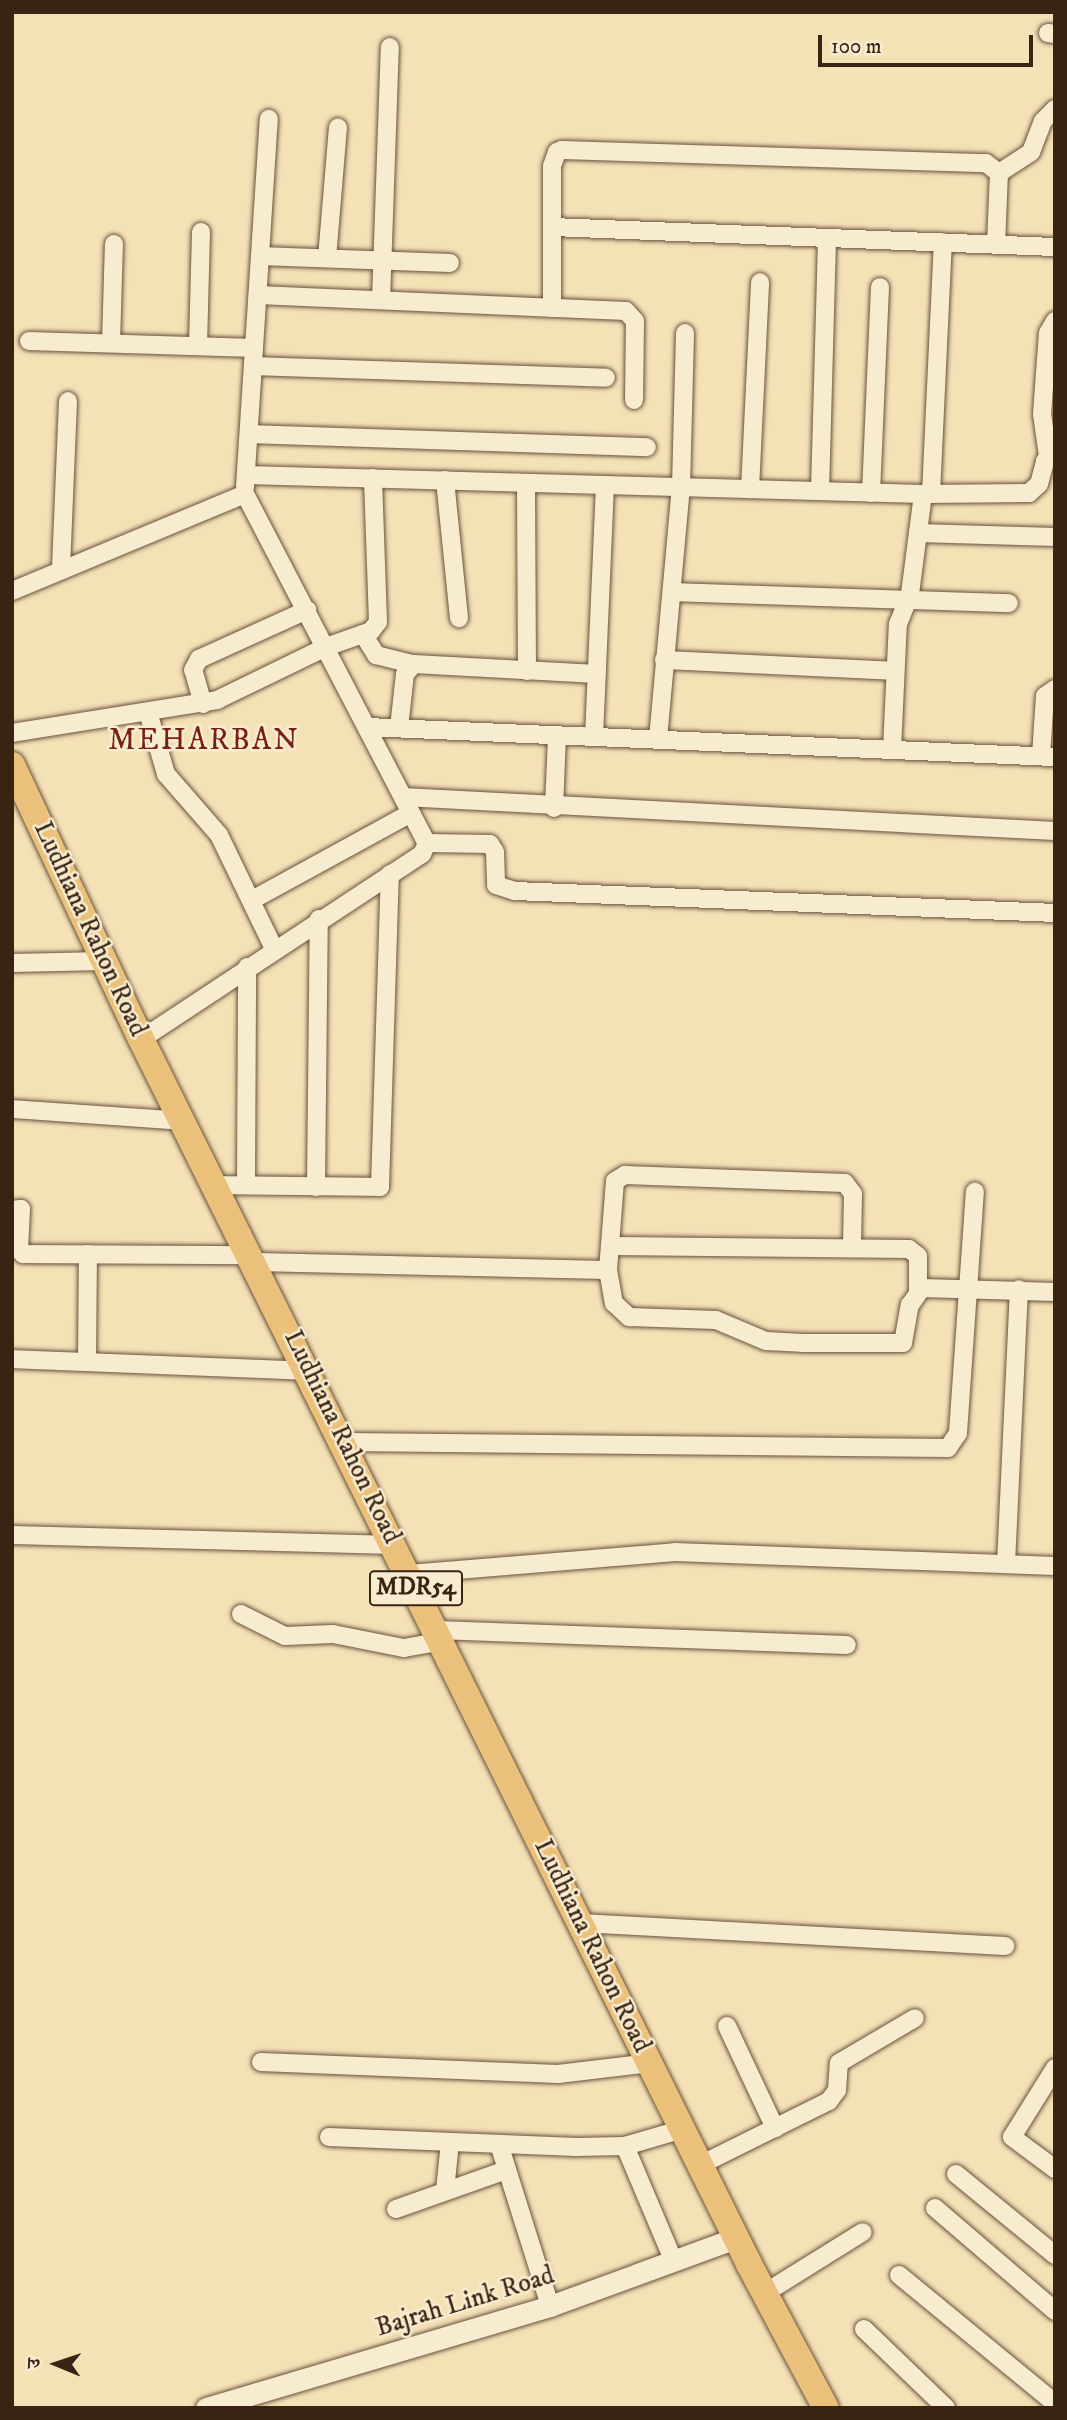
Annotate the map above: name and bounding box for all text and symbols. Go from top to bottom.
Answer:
scale bar [822,21,1037,65]
text: 100 m [831,34,882,60]
district label: MEHARBAN [109,723,299,759]
street label: Ludhiana Rahon Road [27,817,153,1041]
street label: Ludhiana Rahon Road [277,1325,407,1549]
road number: MDR54 [369,1568,463,1608]
street label: Ludhiana Rahon Road [527,1834,657,2058]
street label: Bajrah Link Road [372,2260,558,2344]
north arrow [21,2329,91,2399]
text: उ [23,2358,46,2368]

